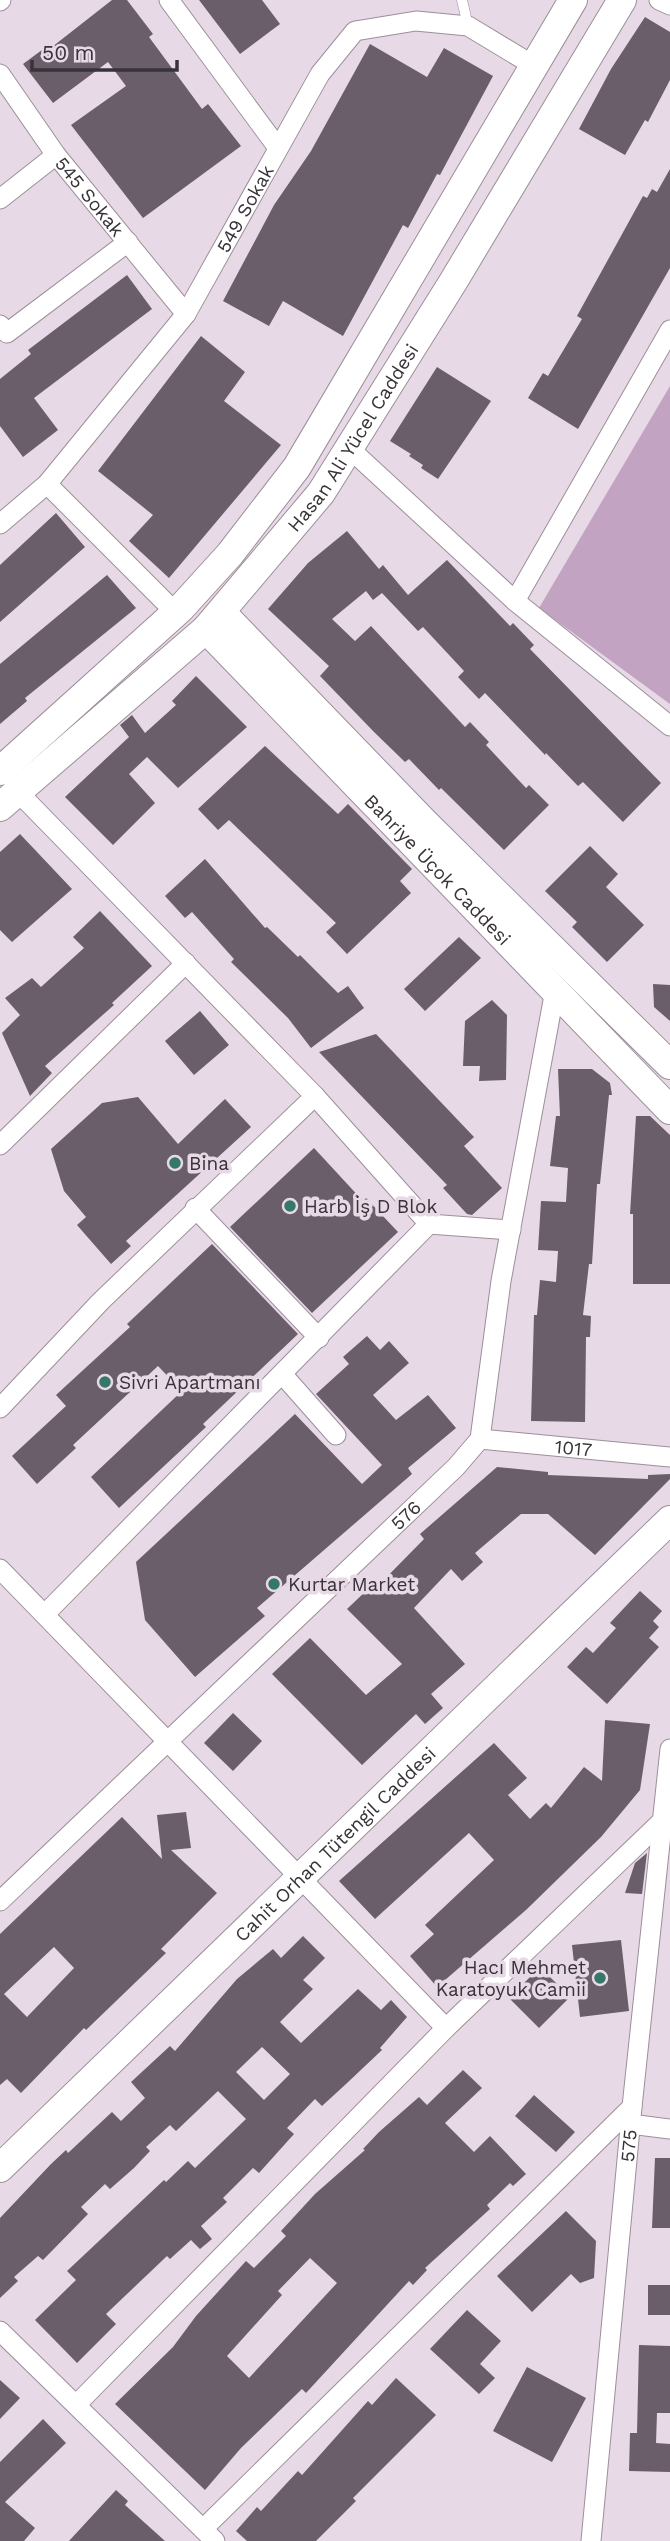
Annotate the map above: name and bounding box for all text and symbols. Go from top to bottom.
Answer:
scale bar [32,28,177,72]
text: 50 m [42,40,94,65]
street label: 545 Sokak [51,152,129,241]
street label: 549 Sokak [211,161,279,256]
street label: Hasan Ali Yücel Caddesi [282,339,423,536]
street label: Bahriye Üçok Caddesi [360,789,516,950]
place label: Bina [189,1152,229,1175]
marker: Bina [167,1155,183,1171]
place label: Harb İş D Blok [304,1195,437,1218]
marker: Harb İş D Blok [282,1198,298,1214]
place label: Sivri Apartmanı [119,1371,261,1394]
marker: Sivri Apartmanı [97,1374,113,1390]
street label: 1017 [554,1435,593,1461]
street label: 576 [386,1495,425,1535]
place label: Kurtar Market [288,1573,415,1596]
marker: Kurtar Market [266,1576,282,1592]
street label: Cahit Orhan Tütengil Caddesi [230,1742,440,1946]
place label: Hacı Mehmet Karatoyuk Camii [436,1956,586,2001]
marker: Hacı Mehmet Karatoyuk Camii [592,1970,608,1986]
street label: 575 [615,2128,641,2163]

